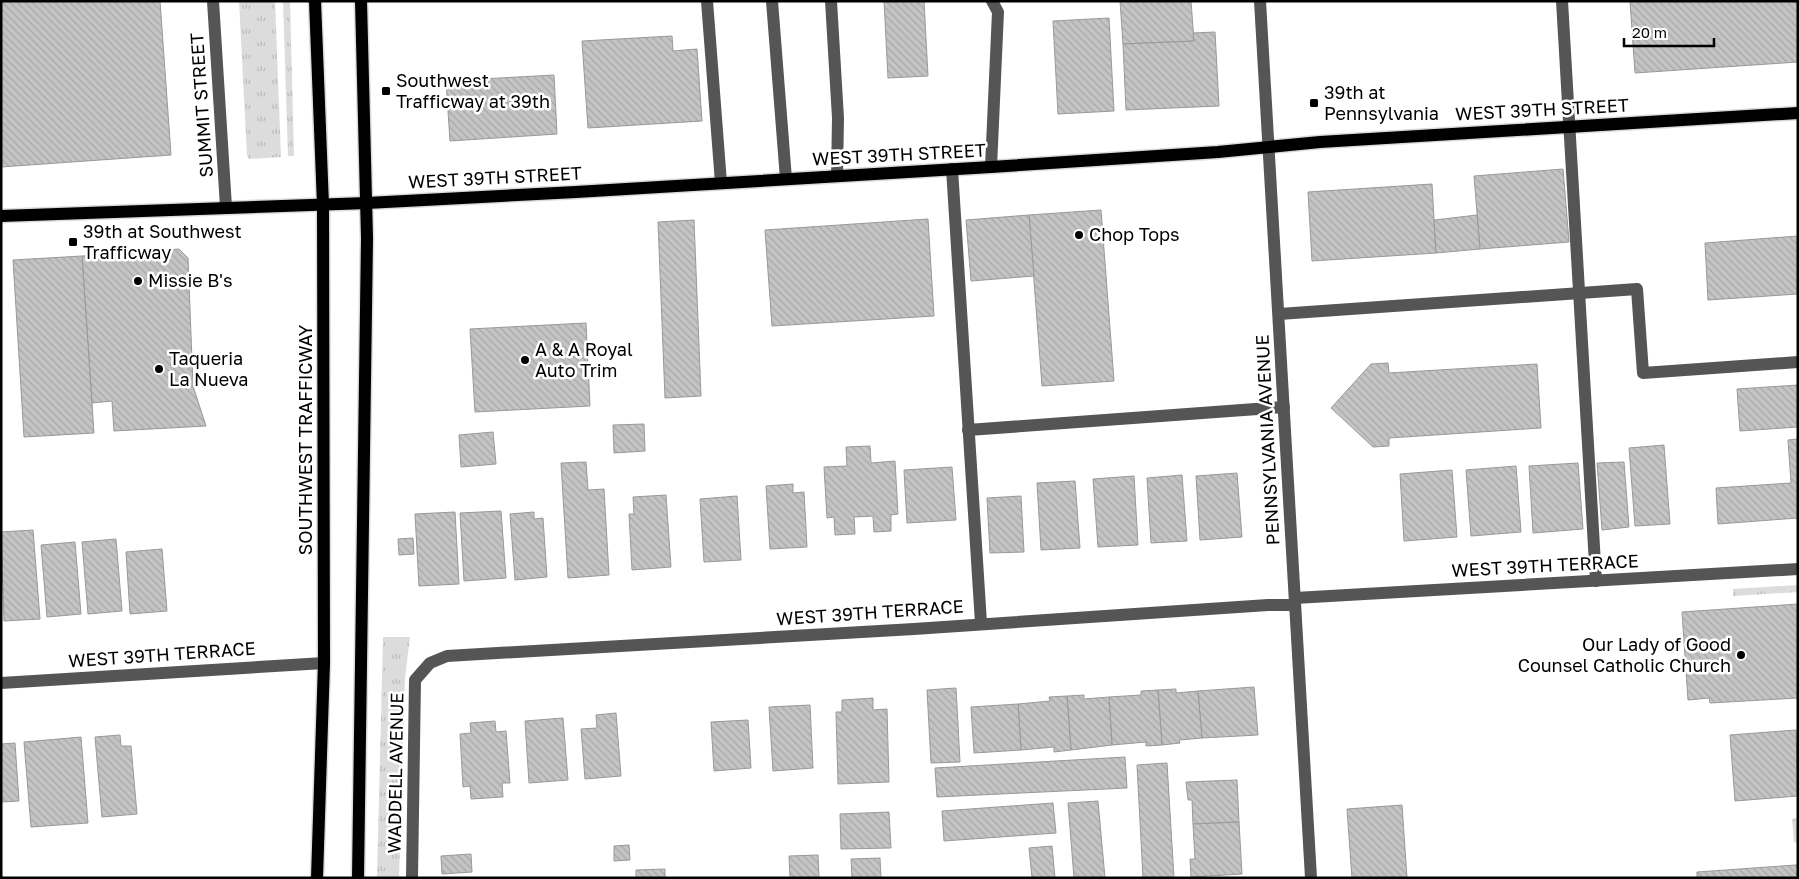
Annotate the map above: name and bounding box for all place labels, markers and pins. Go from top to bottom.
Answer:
place label: Southwest Trafficway at 39th [396,69,550,112]
place label: 39th at Pennsylvania [1324,81,1439,124]
marker: Southwest Trafficway at 39th [380,85,392,97]
marker: 39th at Pennsylvania [1308,97,1320,109]
place label: 39th at Southwest Trafficway [83,220,242,263]
place label: Chop Tops [1089,223,1180,245]
marker: Chop Tops [1073,229,1085,241]
marker: 39th at Southwest Trafficway [67,236,79,248]
place label: Missie B's [148,269,233,291]
marker: Missie B's [132,275,144,287]
place label: A & A Royal Auto Trim [535,338,633,381]
place label: Taqueria La Nueva [169,347,248,390]
marker: A & A Royal Auto Trim [519,354,531,366]
marker: Taqueria La Nueva [153,363,165,375]
place label: Our Lady of Good Counsel Catholic Church [1518,633,1731,676]
marker: Our Lady of Good Counsel Catholic Church [1735,649,1747,661]

